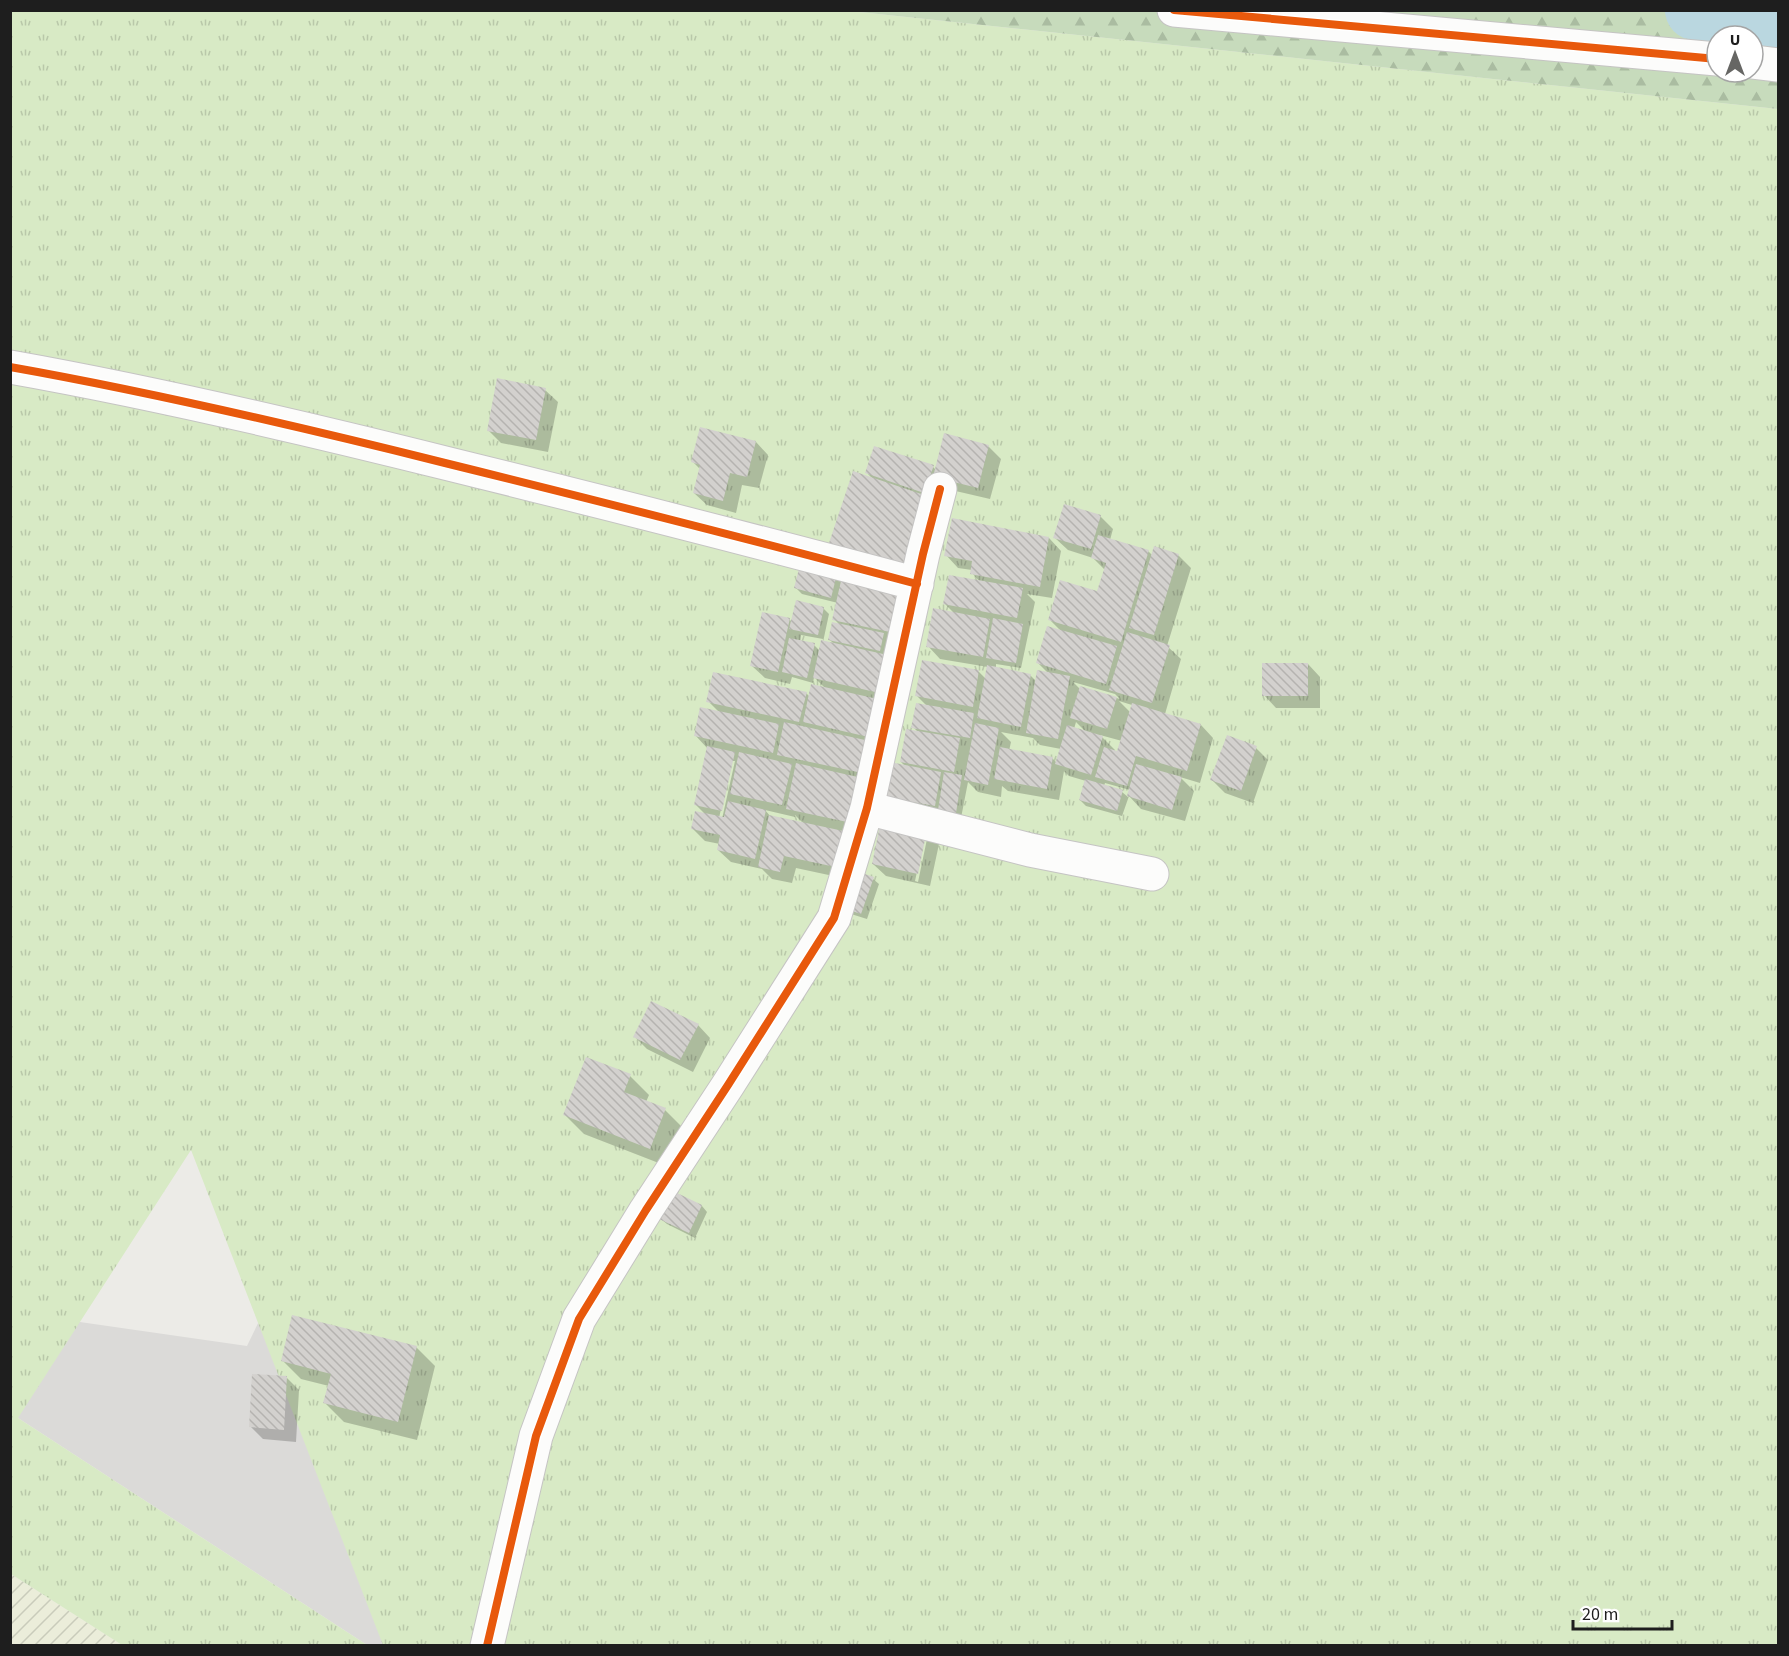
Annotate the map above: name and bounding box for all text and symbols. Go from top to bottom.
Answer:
north arrow [1705,24,1765,84]
text: U [1730,29,1740,51]
scale bar [1573,1593,1672,1631]
text: 20 m [1582,1602,1618,1627]

